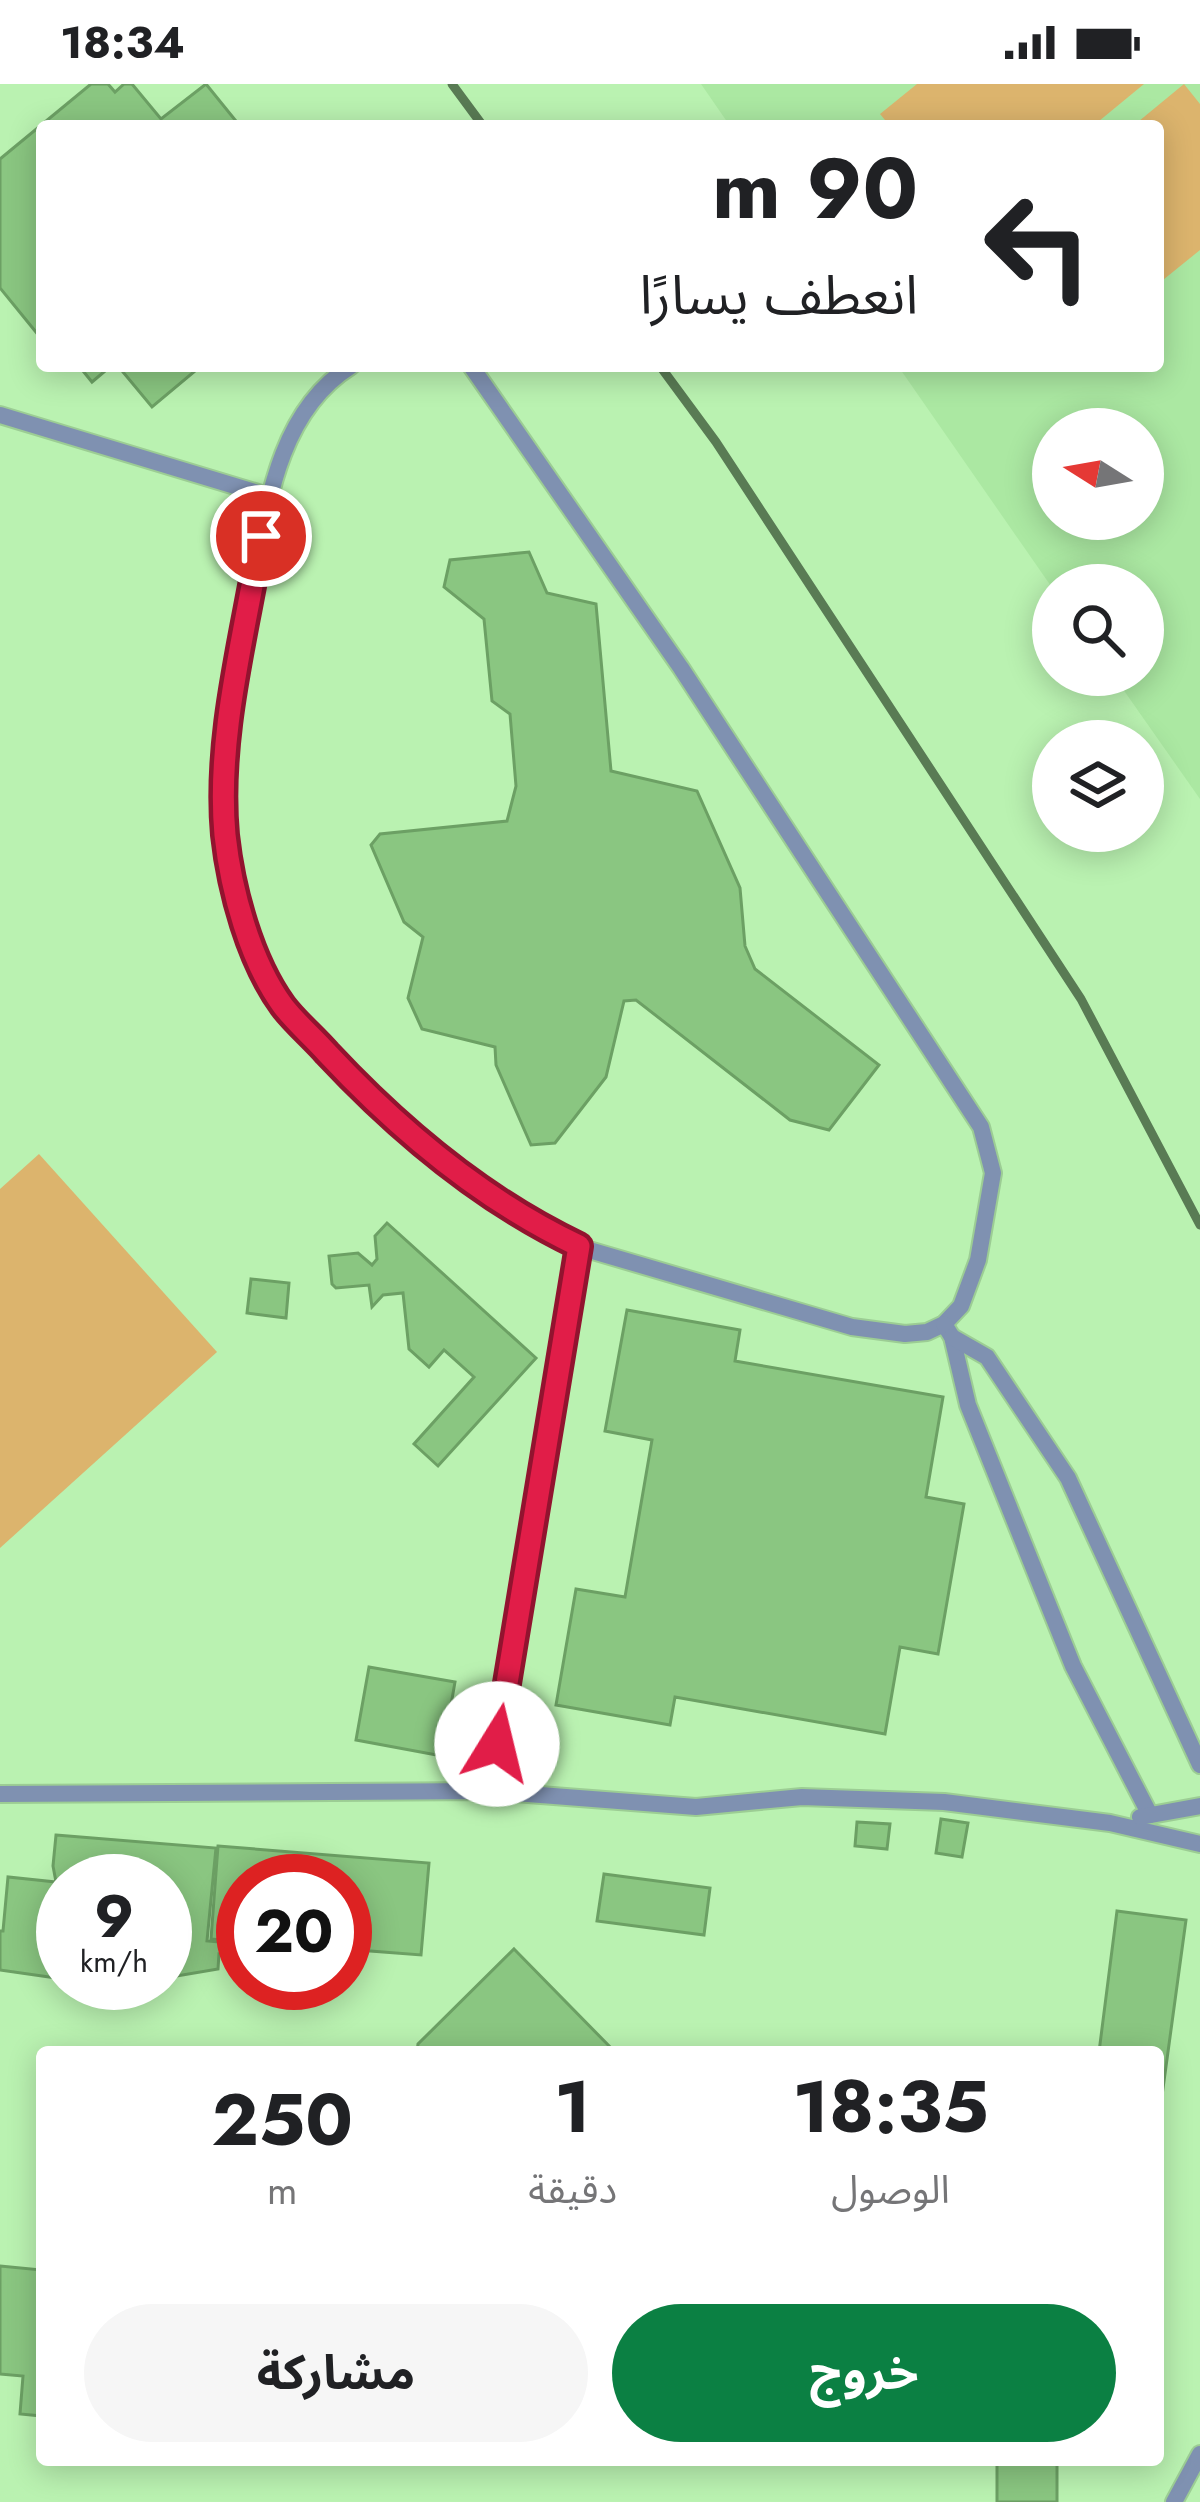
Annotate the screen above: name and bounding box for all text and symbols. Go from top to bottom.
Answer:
text: 18:34 [60,10,185,75]
text: 90 m [712,128,918,250]
icon: left [960,168,1116,324]
text: انعطف يسارًا [640,256,918,334]
north arrow [1032,408,1164,540]
map controls [1032,408,1164,852]
pin [210,485,312,587]
icon: arrive [228,503,294,569]
button: search [1032,564,1164,696]
button: layers [1032,720,1164,852]
position arrow [434,1681,560,1807]
speed limit sign: 20 [216,1854,372,2010]
text: 9 [94,1873,134,1960]
text: km/h [80,1940,148,1983]
text: 1 [554,2055,591,2159]
text: 18:35 [792,2055,989,2159]
text: 250 [211,2068,353,2172]
text: دقيقة [528,2161,617,2218]
text: الوصول [831,2161,950,2218]
text: m [267,2162,297,2219]
button: مشاركة [84,2304,588,2442]
button: خروج [612,2304,1116,2442]

